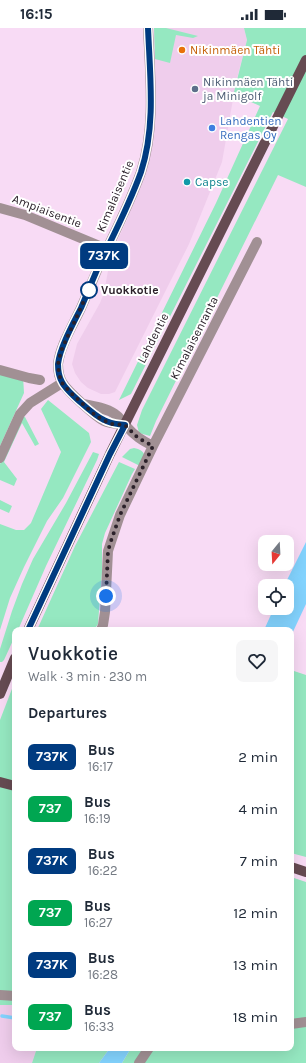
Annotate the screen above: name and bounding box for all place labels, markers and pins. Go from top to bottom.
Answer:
place label: Nikinmäen Tähti [190,43,280,57]
marker: Nikinmäen Tähti [177,45,187,55]
place label: Nikinmäen Tähti ja Minigolf [201,75,293,103]
marker: Nikinmäen Tähti ja Minigolf [190,84,200,94]
place label: Lahdentien Rengas Oy [220,114,281,142]
marker: Lahdentien Rengas Oy [207,123,217,133]
place label: Capse [195,175,228,189]
marker: Capse [182,177,192,187]
marker: Vuokkotie [80,281,98,299]
place label: Vuokkotie [101,283,159,297]

